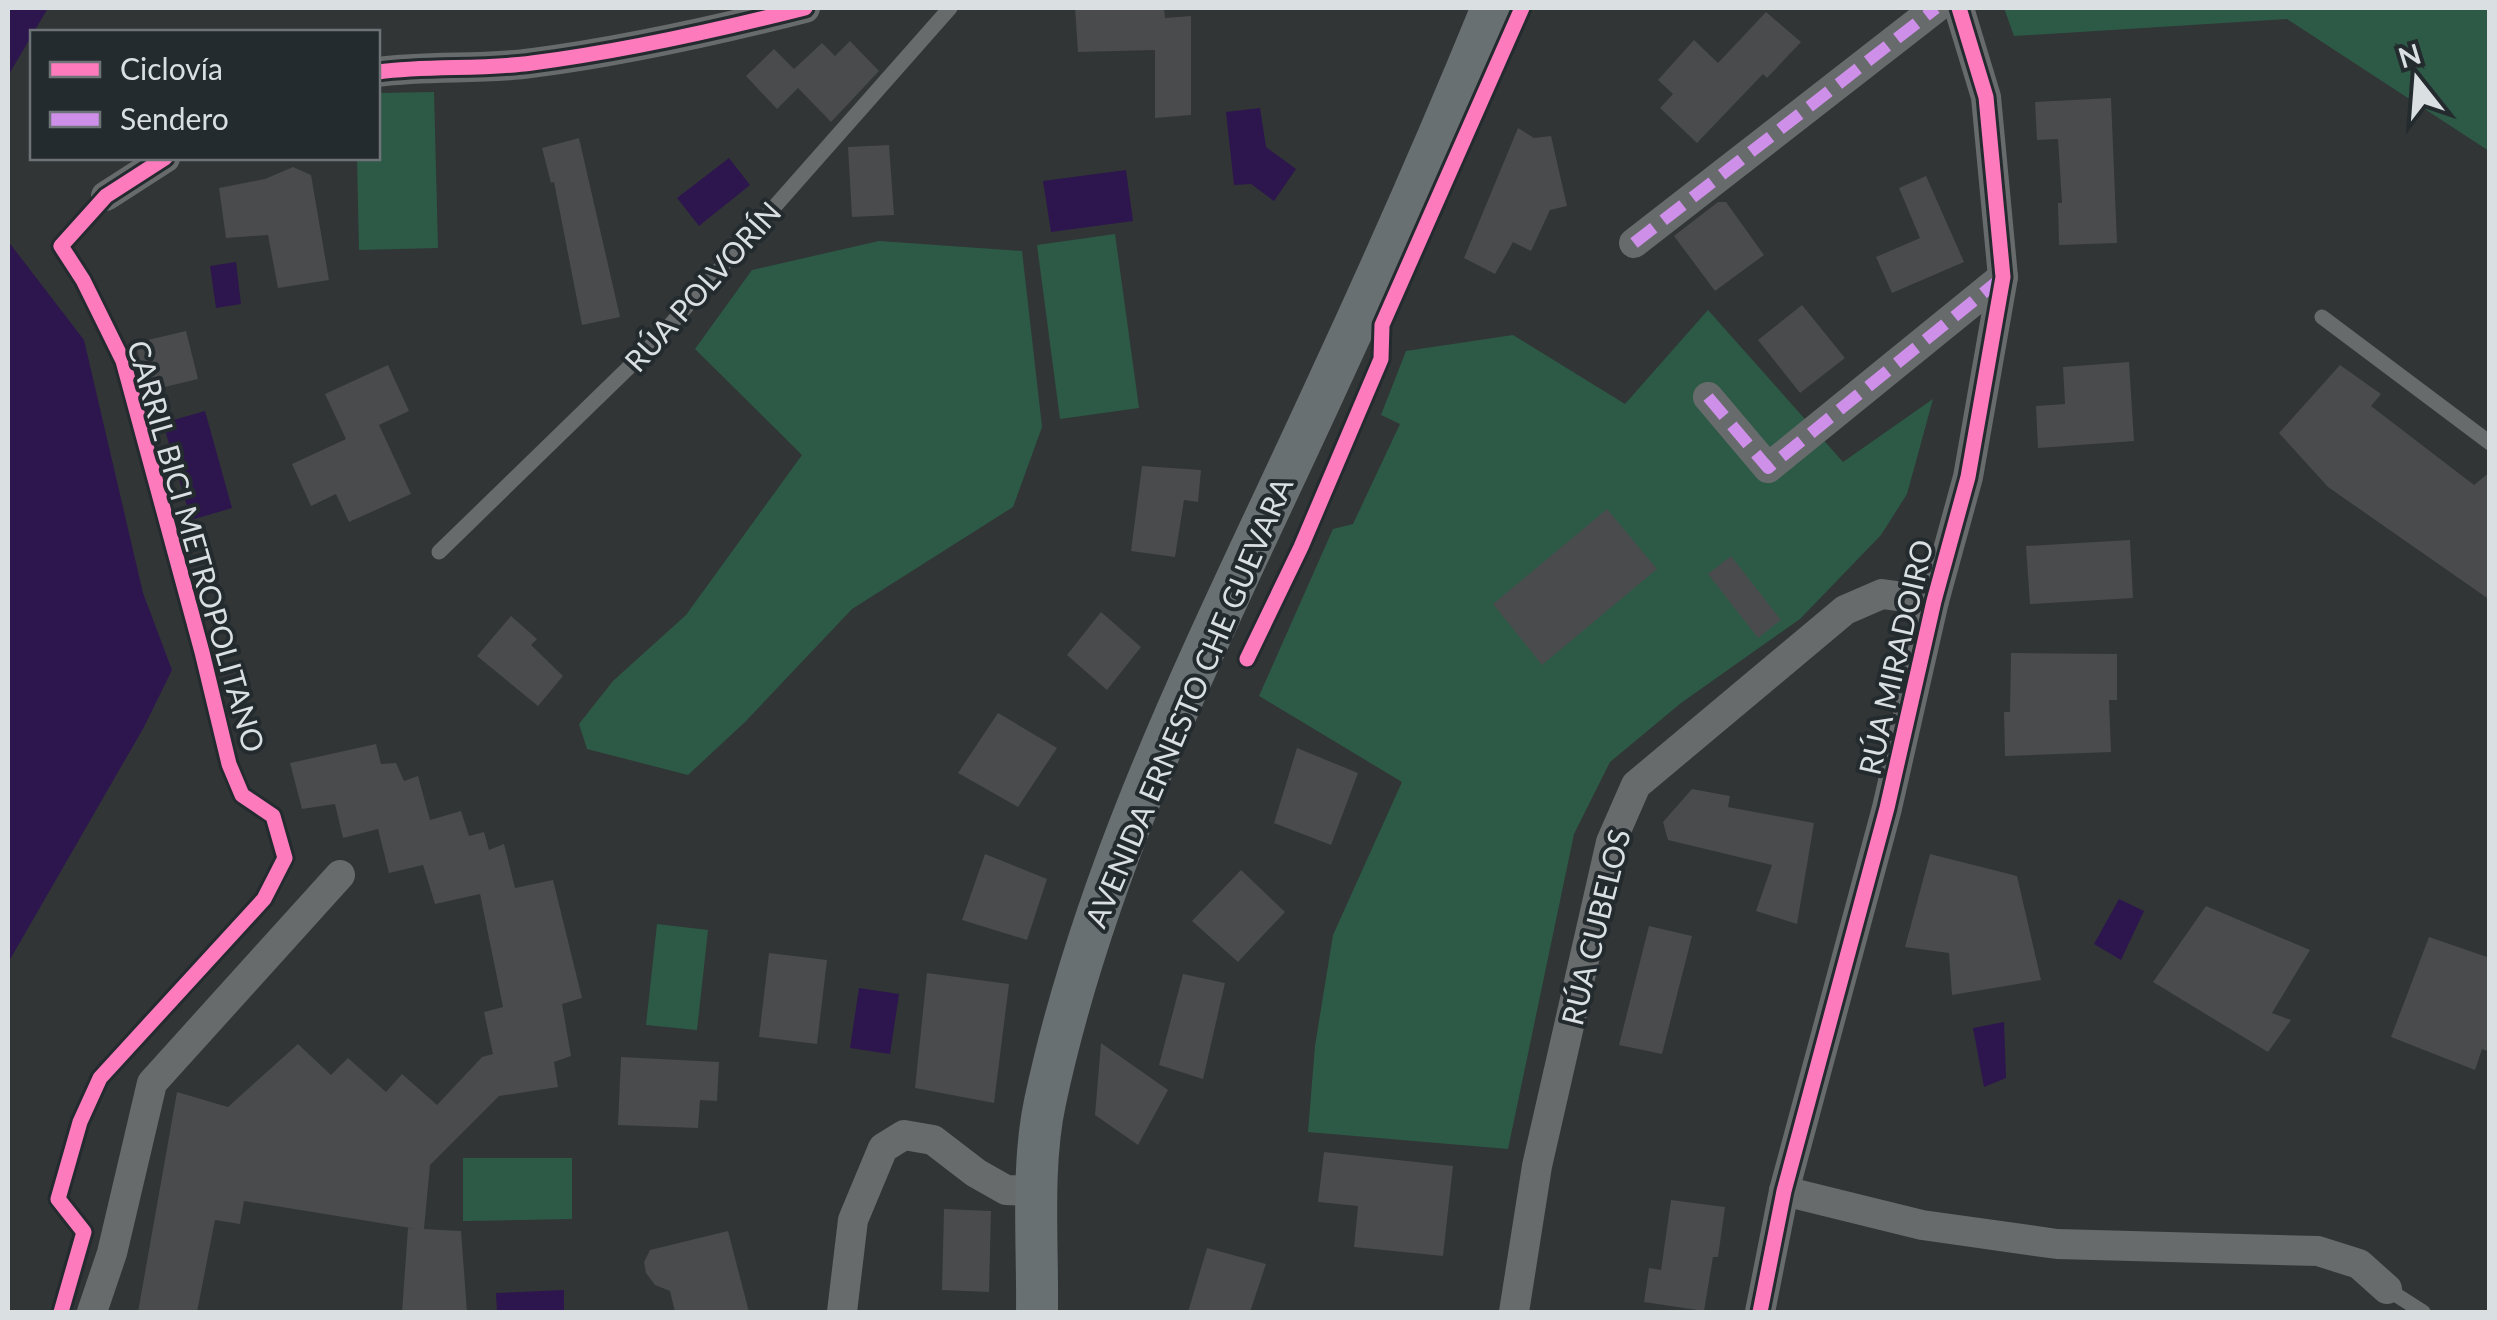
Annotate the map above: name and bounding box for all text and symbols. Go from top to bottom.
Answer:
legend [30,30,380,160]
north arrow [2367,30,2467,130]
text: N [2394,36,2425,75]
text: Ciclovía [120,50,223,86]
text: Sendero [120,100,229,136]
street label: RÚA POLVORÍN [616,194,788,378]
street label: CARRIL BICI METROPOLITANO [121,336,273,756]
street label: AVENIDA ERNESTO CHE GUEVARA [1077,471,1300,932]
street label: RÚA MIRADOIRO [1850,536,1940,778]
street label: RÚA CUBELOS [1553,825,1637,1029]

